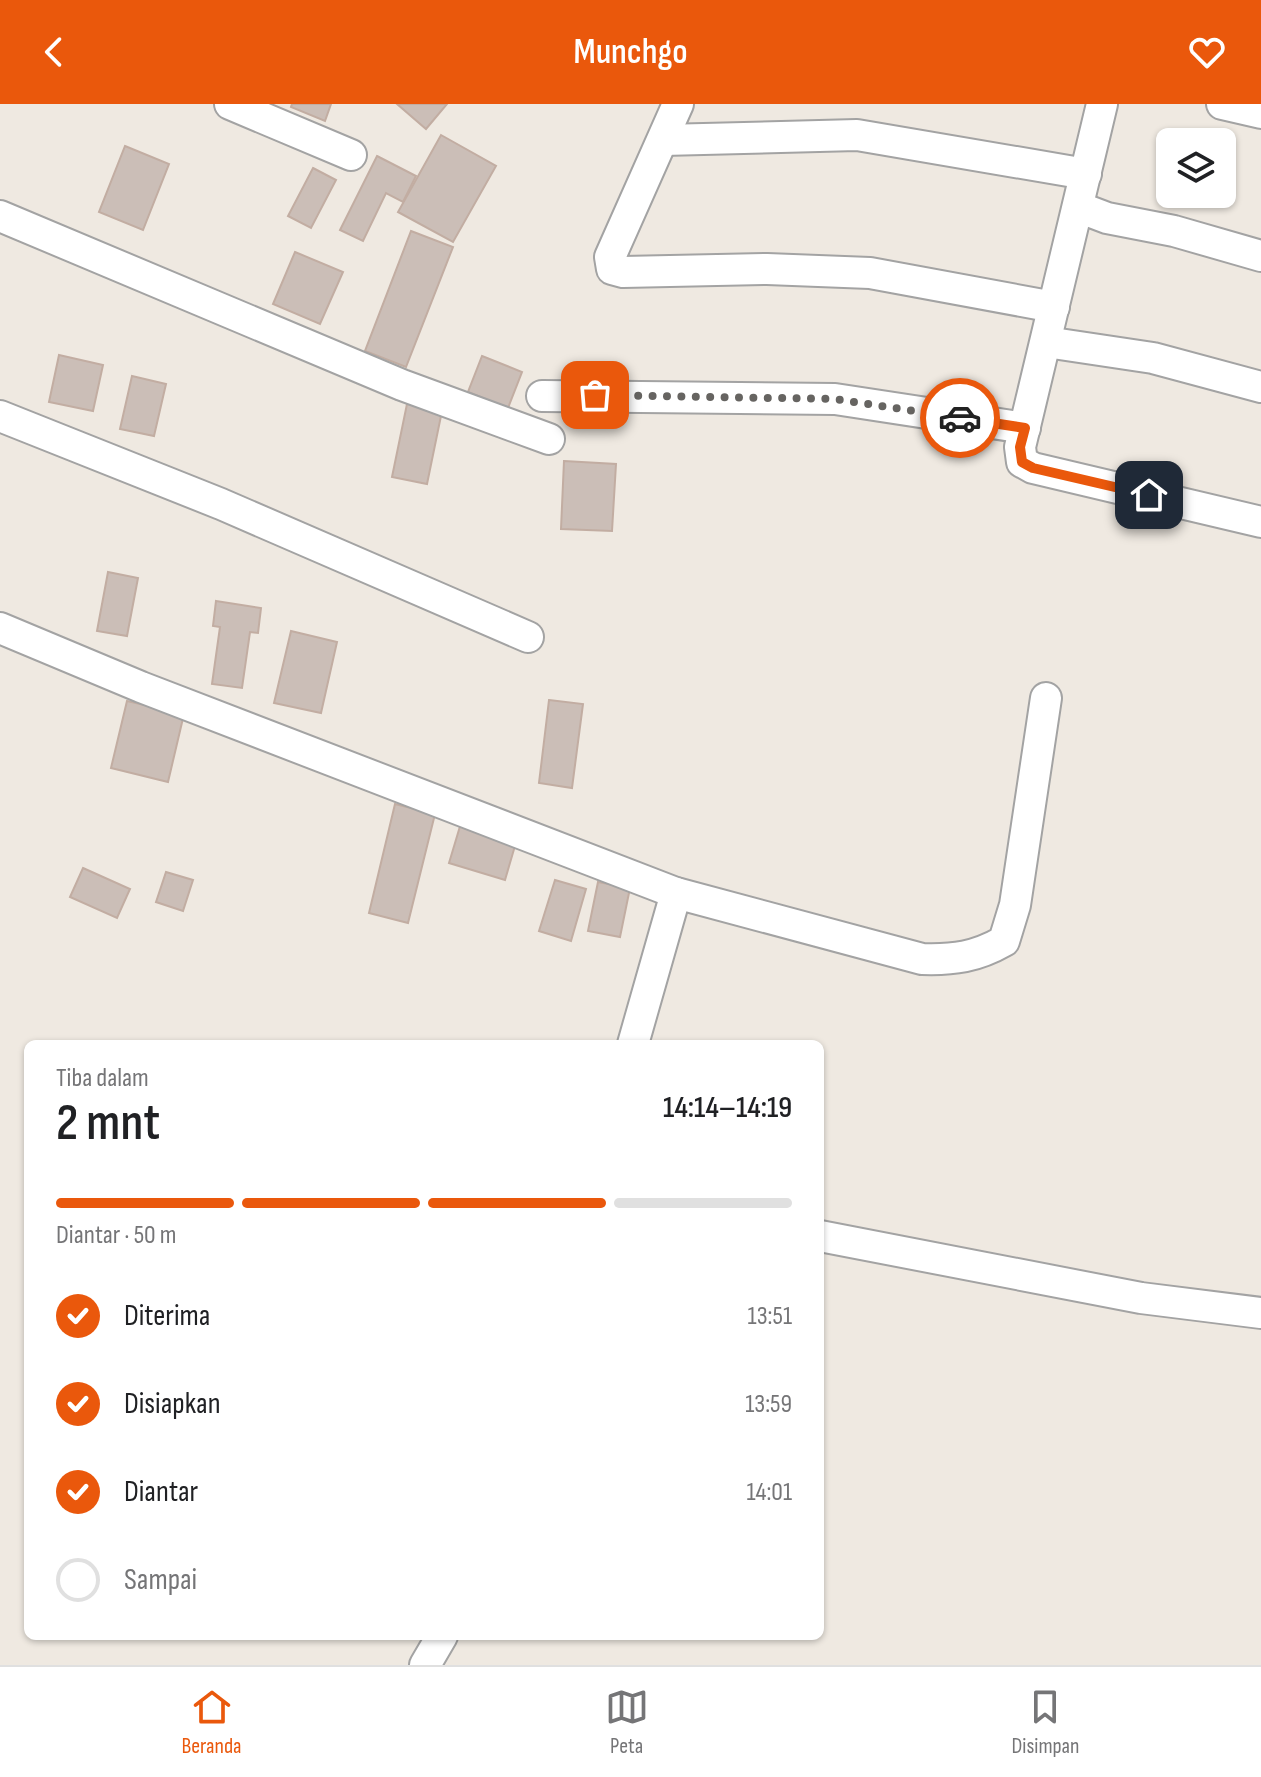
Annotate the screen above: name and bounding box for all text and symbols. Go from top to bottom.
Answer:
icon: back [32,30,76,74]
icon: heart [1185,30,1229,74]
text: Munchgo [573,31,688,74]
map controls [1156,128,1236,208]
button: layers [1156,128,1236,208]
pin [561,361,629,429]
icon: bag [573,373,617,417]
courier [920,378,1000,458]
icon: car [938,396,982,440]
pin [1115,461,1183,529]
icon: home [1127,473,1171,517]
text: Tiba dalam [56,1063,149,1094]
text: 14:14–14:19 [663,1090,792,1126]
text: 2 mnt [56,1092,160,1155]
text: Diantar · 50 m [56,1220,177,1251]
icon: check [56,1294,100,1338]
text: Diterima [124,1298,210,1334]
text: 13:51 [748,1301,792,1332]
icon: check [56,1382,100,1426]
text: Disiapkan [124,1386,221,1422]
text: 13:59 [745,1389,792,1420]
icon: check [56,1470,100,1514]
text: Diantar [124,1474,198,1510]
text: 14:01 [746,1477,792,1508]
text: Sampai [124,1562,197,1598]
tab: Beranda [181,1685,242,1760]
tab: Peta [605,1685,649,1760]
tab: Disimpan [1011,1685,1080,1760]

